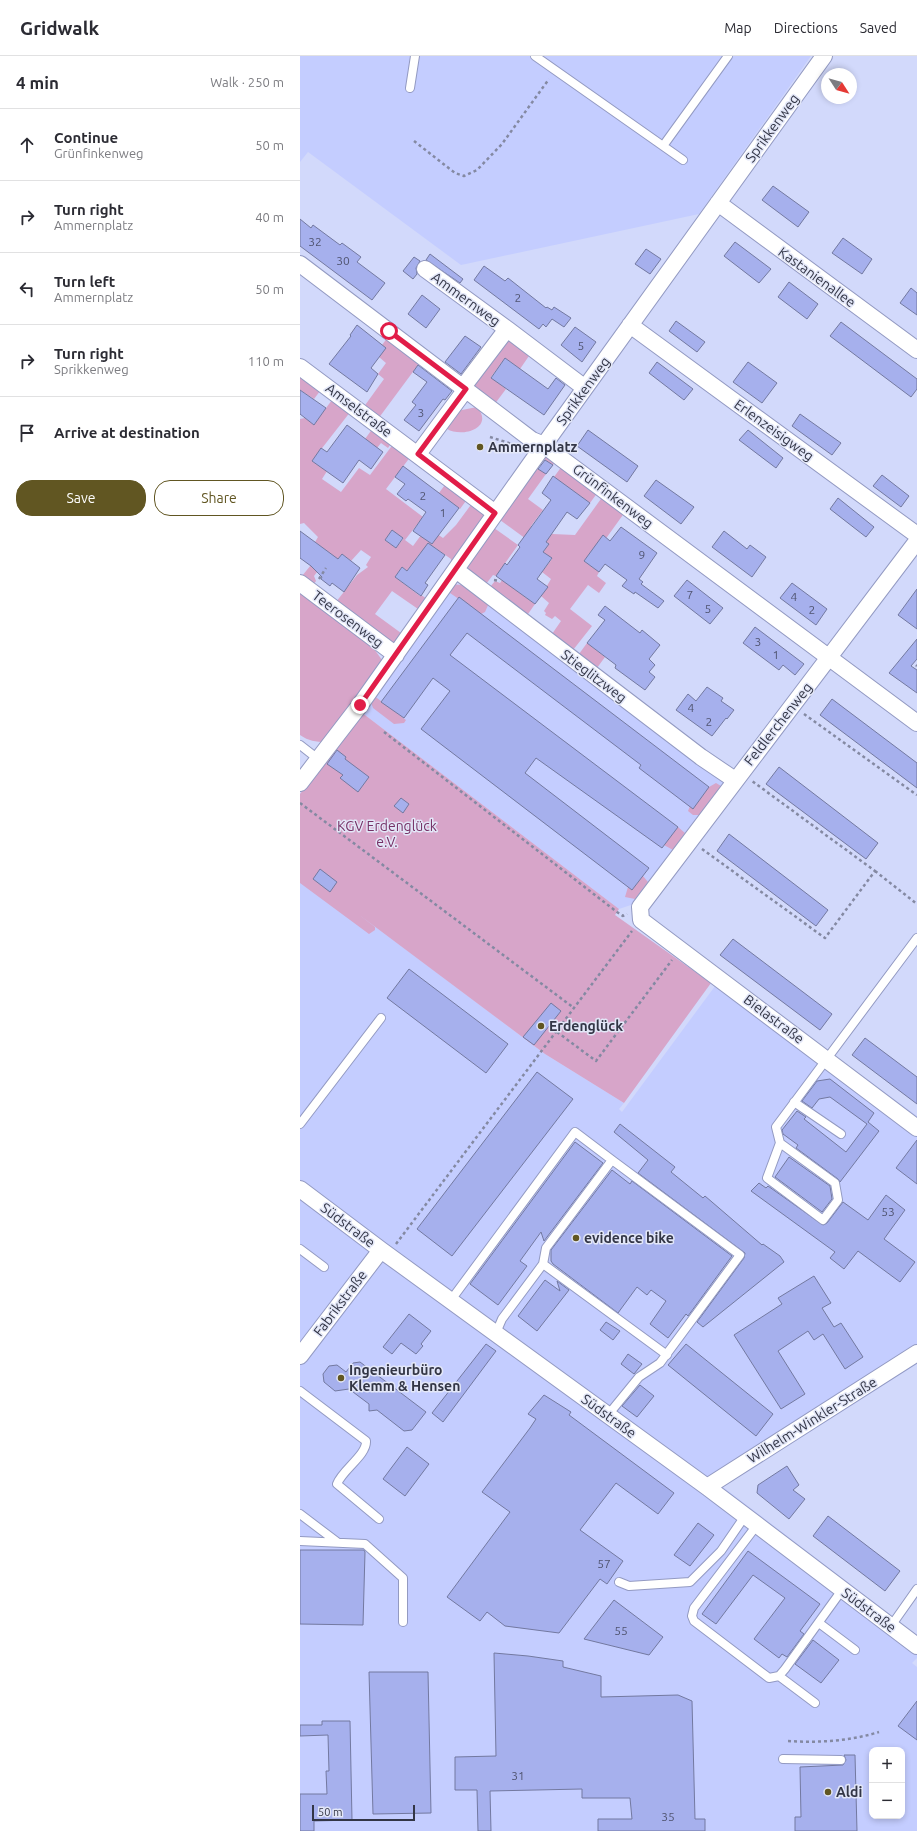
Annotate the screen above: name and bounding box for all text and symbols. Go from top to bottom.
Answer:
text: Gridwalk [20,17,99,39]
text: Map [724,20,752,36]
text: Directions [774,20,838,36]
text: Saved [860,20,897,36]
north arrow [821,68,857,104]
text: 4 min [16,73,59,92]
text: Walk · 250 m [210,75,284,89]
street label: Sprikkenweg [742,91,802,165]
text: Continue [54,129,118,146]
icon: ahead [16,134,38,156]
text: 50 m [255,138,284,152]
text: Grünfinkenweg [54,146,144,160]
text: Turn right [54,201,124,218]
icon: right [16,206,38,228]
text: 40 m [255,210,284,224]
text: Ammernplatz [54,218,133,232]
house number: 32 [308,235,322,248]
street label: Kastanienallee [775,244,859,310]
house number: 30 [336,254,350,267]
street label: Ammernweg [429,269,503,329]
text: Turn left [54,273,115,290]
icon: left [16,278,38,300]
text: 50 m [255,282,284,296]
text: Ammernplatz [54,290,133,304]
house number: 2 [515,291,521,304]
route start [380,322,398,340]
house number: 5 [578,339,584,352]
text: Turn right [54,345,124,362]
icon: right [16,350,38,372]
text: 110 m [248,354,284,368]
street label: Sprikkenweg [553,354,613,428]
text: Sprikkenweg [54,362,129,376]
street label: Amselstraße [323,380,395,440]
street label: Erlenzeisigweg [731,396,817,464]
house number: 3 [418,406,424,419]
icon: arrive [16,422,38,444]
text: Arrive at destination [54,424,200,441]
place label: Ammernplatz [488,439,577,455]
marker: Ammernplatz [475,442,485,452]
street label: Grünfinkenweg [570,461,656,531]
button: Save [16,480,146,516]
button: Share [154,480,284,516]
house number: 2 [420,489,426,502]
house number: 1 [440,506,446,519]
house number: 9 [639,548,645,561]
street label: Teerosenweg [309,587,387,651]
house number: 7 [687,588,693,601]
house number: 4 [791,590,798,603]
house number: 5 [705,602,711,615]
house number: 2 [809,603,815,616]
house number: 3 [755,635,761,648]
street label: Stieglitzweg [558,646,630,706]
house number: 1 [773,648,779,661]
street label: Feldlerchenweg [741,679,815,769]
route end [351,696,369,714]
house number: 4 [688,701,695,714]
house number: 2 [706,715,712,728]
park label: KGV Erdenglück e.V. [337,818,437,850]
street label: Bielastraße [741,991,807,1047]
place label: Erdenglück [549,1018,623,1034]
marker: Erdenglück [536,1021,546,1031]
street label: Südstraße [318,1199,378,1251]
house number: 53 [881,1205,895,1218]
place label: evidence bike [584,1230,674,1246]
marker: evidence bike [571,1233,581,1243]
street label: Fabrikstraße [310,1267,370,1339]
place label: Ingenieurbüro Klemm & Hensen [349,1362,460,1394]
marker: Ingenieurbüro Klemm & Hensen [336,1373,346,1383]
street label: Wilhelm-Winkler-Straße [744,1374,880,1466]
street label: Südstraße [579,1391,639,1441]
house number: 57 [597,1557,611,1570]
street label: Südstraße [839,1584,899,1636]
house number: 55 [614,1624,628,1637]
map controls [869,1747,905,1819]
button: + [869,1747,905,1783]
house number: 31 [511,1769,525,1782]
button: − [869,1783,905,1819]
place label: Aldi [836,1784,862,1800]
marker: Aldi [823,1787,833,1797]
scale bar [312,1803,415,1822]
text: 50 m [318,1806,342,1818]
house number: 35 [661,1810,675,1823]

